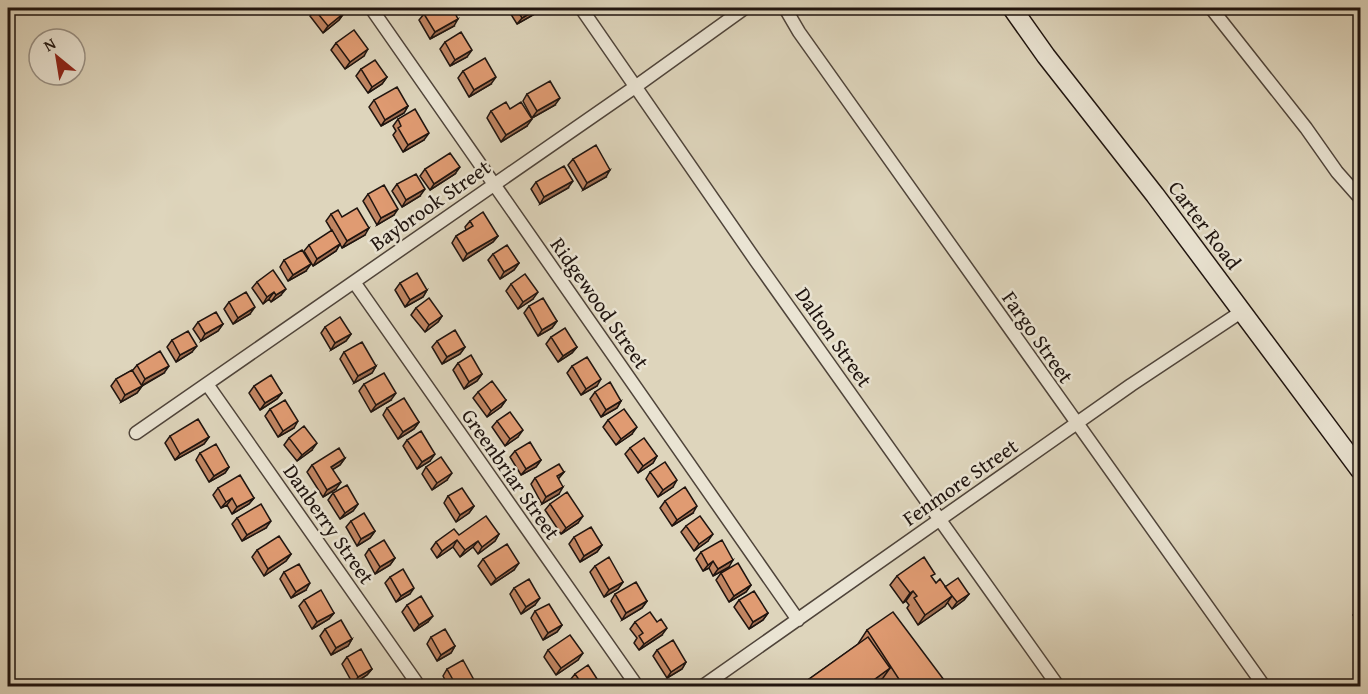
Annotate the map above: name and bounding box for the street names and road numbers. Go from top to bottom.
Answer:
street label: Baybrook Street [363,151,497,258]
street label: Carter Road [1161,174,1249,277]
street label: Ridgewood Street [543,231,657,376]
street label: Dalton Street [788,280,880,394]
street label: Fargo Street [995,284,1082,390]
street label: Greenbriar Street [454,402,568,546]
street label: Fenmore Street [896,430,1025,533]
street label: Danberry Street [276,457,382,591]

